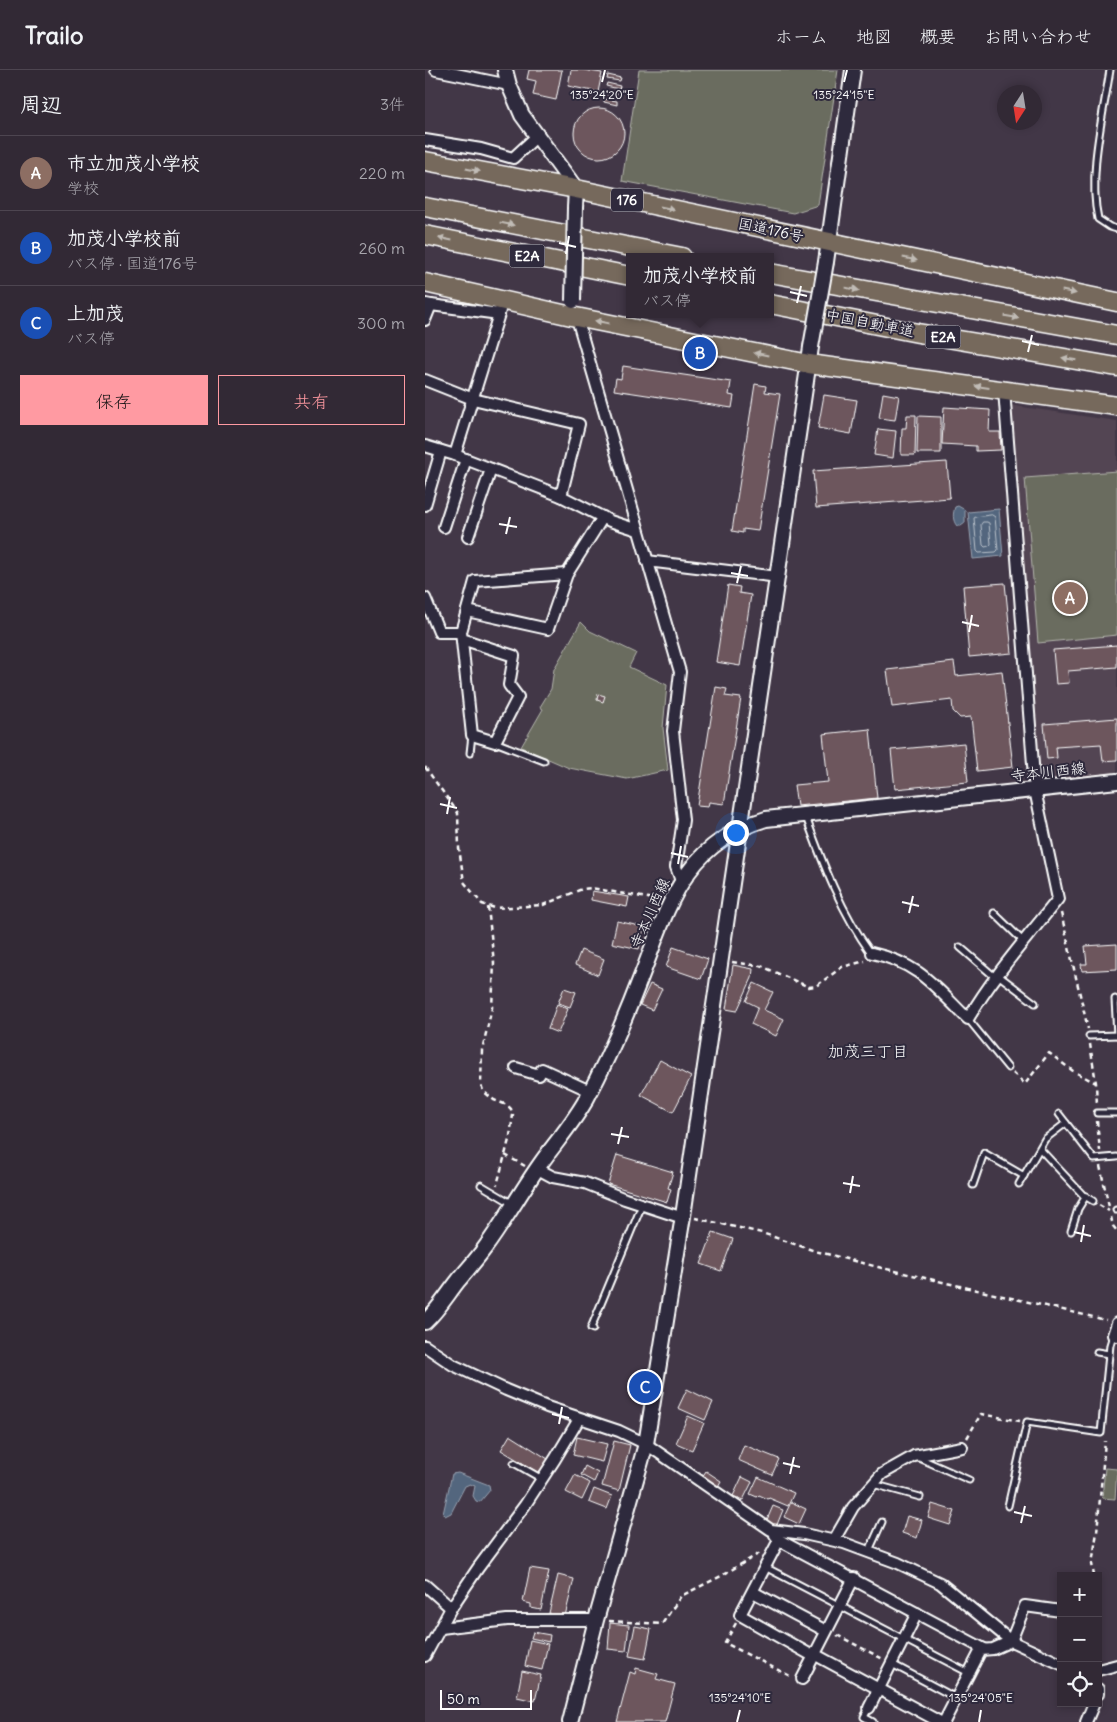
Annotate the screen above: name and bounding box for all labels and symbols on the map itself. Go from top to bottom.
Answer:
north arrow [997,85,1042,130]
text: 135°24'20"E [570,87,634,102]
text: 135°24'15"E [814,87,874,102]
one-way arrow [465,166,481,174]
road number: 176 [611,188,643,212]
one-way arrow [659,204,674,212]
street label: 国道176号 [736,213,806,246]
one-way arrow [499,220,515,228]
one-way arrow [437,235,452,243]
road number: E2A [509,245,545,268]
one-way arrow [903,255,918,263]
one-way arrow [845,285,861,293]
one-way arrow [1062,289,1078,297]
street label: 中国自動車道 [824,305,916,340]
one-way arrow [1005,314,1021,322]
one-way arrow [594,318,609,326]
road number: E2A [925,326,961,348]
pin: B [684,334,716,372]
one-way arrow [754,350,769,358]
one-way arrow [1061,355,1077,363]
one-way arrow [974,383,990,391]
pin: A [1054,579,1086,617]
street label: 寺本川西線 [1010,758,1086,785]
your location [723,820,749,846]
street label: 寺本川西線 [626,875,673,951]
district label: 加茂三丁目 [828,1041,908,1061]
pin: C [629,1368,661,1406]
scale bar [440,1687,533,1710]
text: 135°24'10"E [709,1690,771,1705]
text: 135°24'05"E [949,1690,1013,1705]

